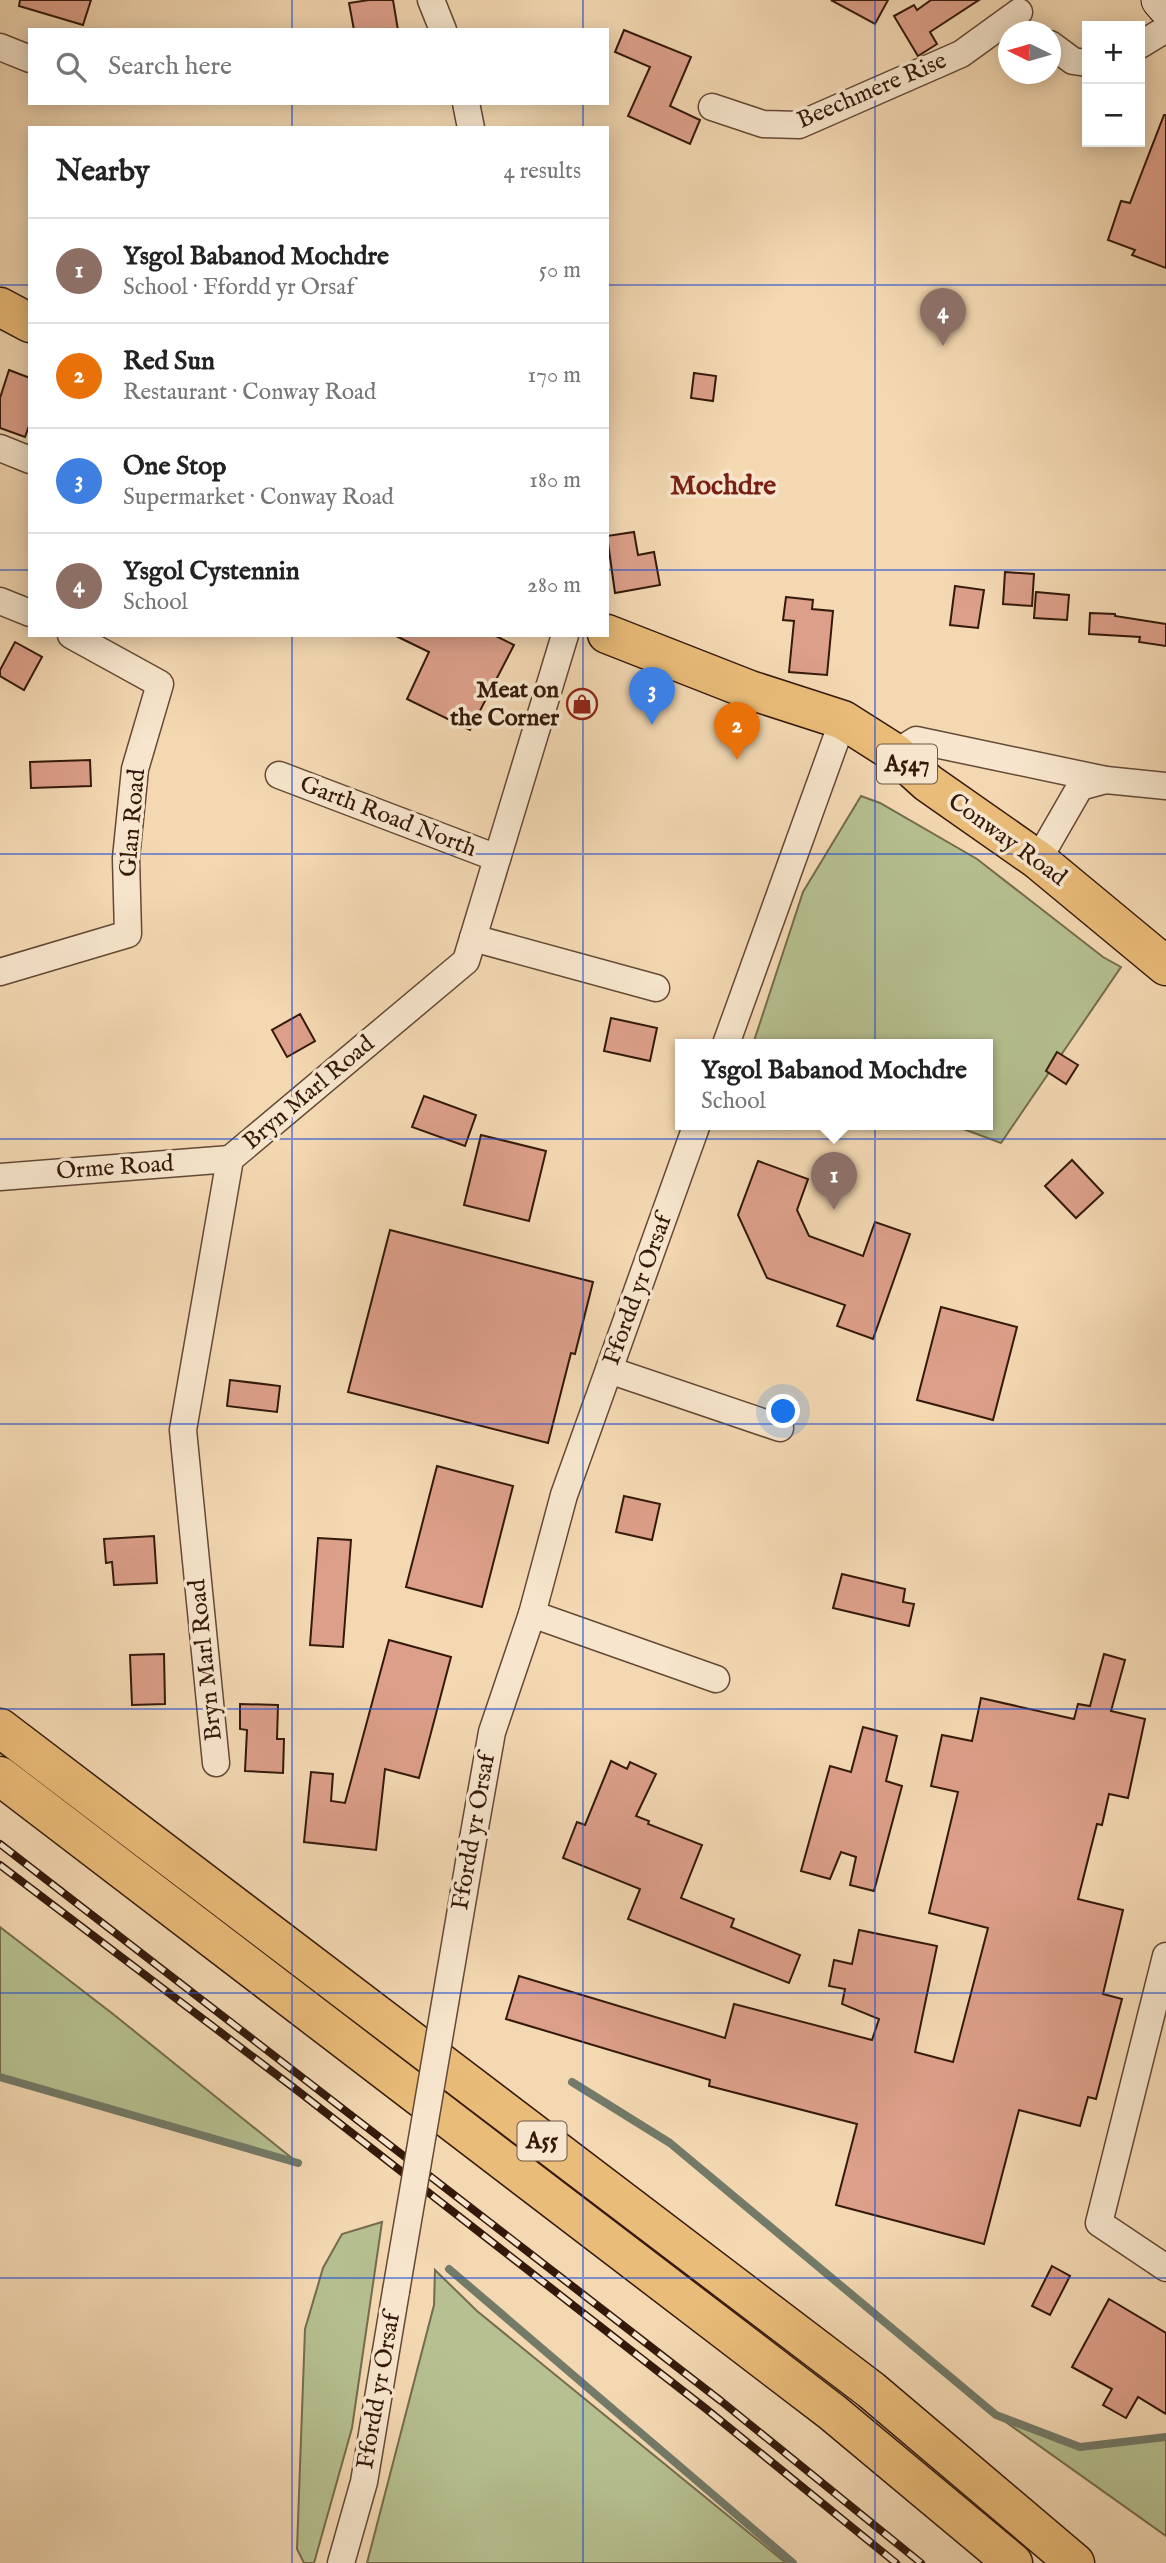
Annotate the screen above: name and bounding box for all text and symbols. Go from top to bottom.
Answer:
north arrow [998,21,1061,84]
map controls [1082,21,1145,147]
button: + [1082,21,1145,84]
search box [28,28,609,105]
street label: Beechmere Rise [793,46,951,136]
icon: search [52,48,90,86]
text: Search here [108,50,232,83]
button: − [1082,84,1145,147]
text: Nearby [56,153,149,191]
text: 4 results [503,157,581,186]
text: Ysgol Babanod Mochdre [123,240,389,273]
text: 1 [75,256,83,285]
text: 50 m [539,256,581,285]
text: School · Ffordd yr Orsaf [123,273,355,302]
pin: 4 [920,288,966,346]
text: Red Sun [123,345,215,378]
text: 2 [74,361,84,390]
text: 170 m [528,361,581,390]
text: Restaurant · Conway Road [123,378,376,407]
text: One Stop [123,450,226,483]
text: 3 [75,466,83,495]
text: 180 m [529,466,581,495]
district label: Mochdre [670,469,776,504]
text: Supermarket · Conway Road [123,483,394,512]
text: Ysgol Cystennin [123,555,300,588]
text: 4 [73,571,85,600]
text: 280 m [527,571,581,600]
text: School [123,588,188,617]
pin: 3 [629,667,675,725]
place label: Meat on the Corner [450,675,559,734]
shop icon: Meat on the Corner [565,687,599,721]
pin: 2 [714,702,760,760]
road number: A547 [877,744,937,784]
street label: Glan Road [113,768,153,878]
street label: Garth Road North [295,769,481,865]
street label: Conway Road [941,786,1073,894]
street label: Bryn Marl Road [237,1029,381,1157]
popup [675,1039,993,1130]
text: Ysgol Babanod Mochdre [701,1054,967,1087]
text: School [701,1087,766,1116]
street label: Orme Road [55,1148,175,1188]
pin: 1 [811,1152,857,1210]
street label: Ffordd yr Orsaf [596,1206,681,1370]
your location [766,1394,800,1428]
street label: Bryn Marl Road [182,1577,230,1742]
street label: Ffordd yr Orsaf [445,1747,504,1913]
road number: A55 [518,2122,566,2160]
street label: Ffordd yr Orsaf [350,2306,409,2472]

